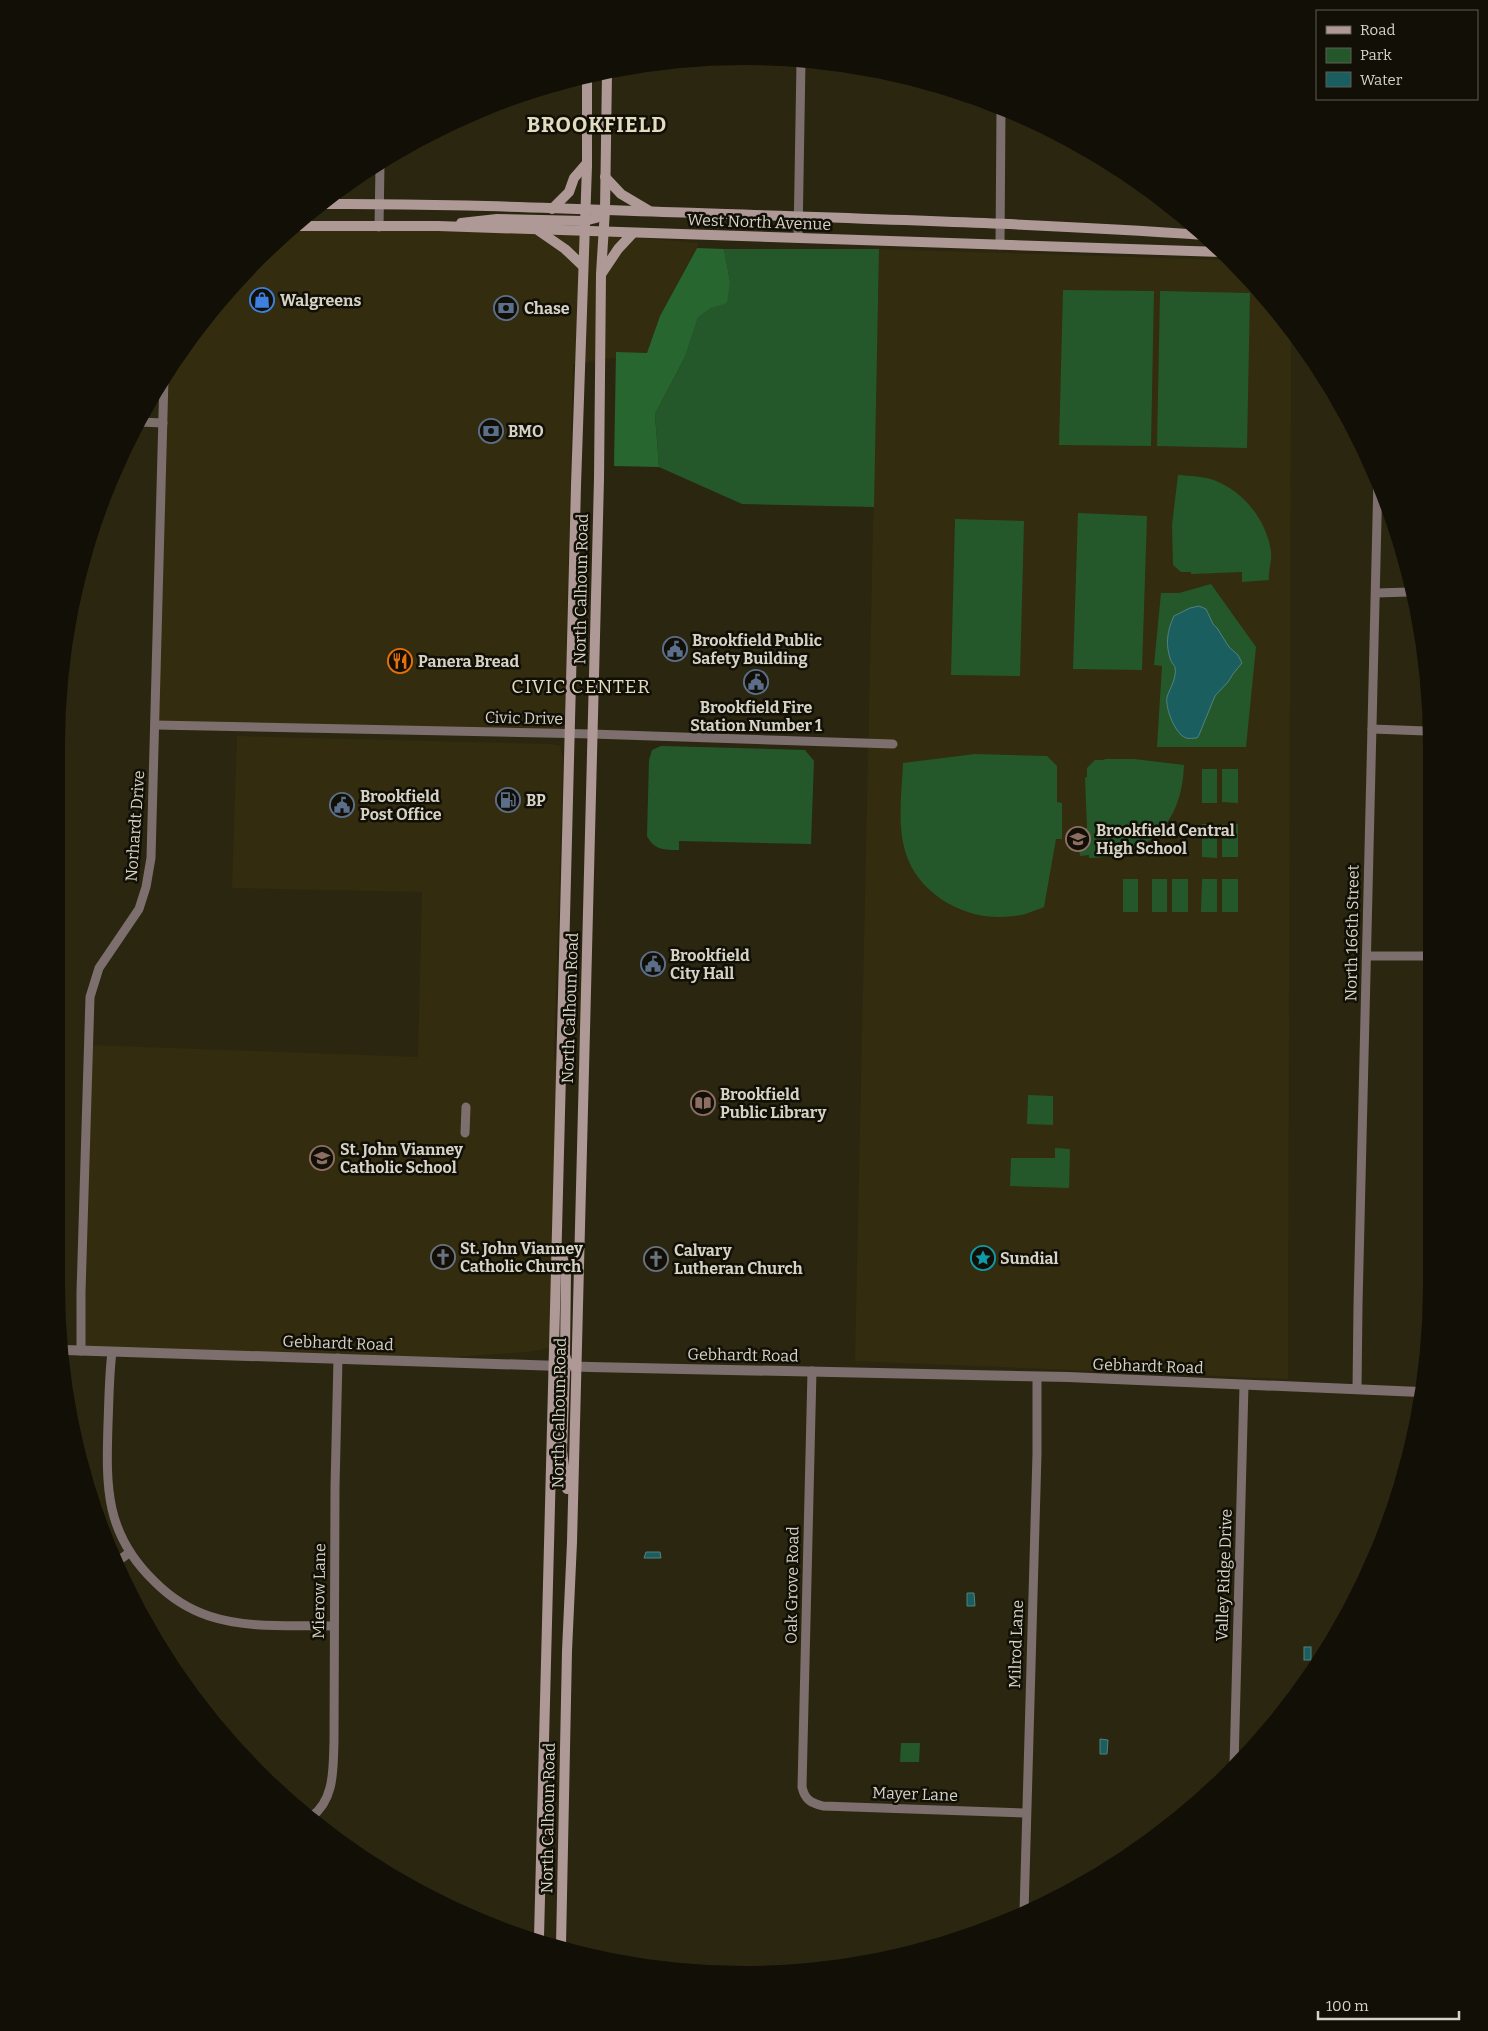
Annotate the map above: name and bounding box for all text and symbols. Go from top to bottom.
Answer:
legend [1316,10,1478,100]
text: Road [1360,21,1395,39]
text: Park [1360,46,1392,64]
text: Water [1360,71,1403,89]
district label: BROOKFIELD [527,112,667,138]
street label: West North Avenue [687,210,831,234]
shop icon: Walgreens [249,287,275,313]
place label: Walgreens [280,291,361,310]
bank icon: Chase [493,295,519,321]
place label: Chase [524,299,570,318]
bank icon: BMO [478,418,504,444]
place label: BMO [508,422,544,441]
street label: North Calhoun Road [570,513,592,665]
place label: Brookfield Public Safety Building [692,631,822,668]
public building icon: Brookfield Public Safety Building [662,636,688,662]
restaurant icon: Panera Bread [387,648,413,674]
place label: Panera Bread [418,652,520,671]
public building icon: Brookfield Fire Station Number 1 [743,669,769,695]
district label: CIVIC CENTER [511,675,651,698]
place label: Brookfield Fire Station Number 1 [690,698,822,735]
street label: Civic Drive [485,708,563,728]
street label: Norhardt Drive [122,770,148,882]
place label: Brookfield Post Office [360,787,442,824]
fuel station icon: BP [495,787,521,813]
place label: BP [526,791,546,810]
public building icon: Brookfield Post Office [329,792,355,818]
place label: Brookfield Central High School [1096,821,1235,858]
school or university icon: Brookfield Central High School [1065,826,1091,852]
street label: North 166th Street [1341,864,1363,1002]
street label: North Calhoun Road [558,932,582,1084]
place label: Brookfield City Hall [670,946,750,983]
public building icon: Brookfield City Hall [640,951,666,977]
place label: Brookfield Public Library [720,1085,827,1122]
library icon: Brookfield Public Library [690,1090,716,1116]
place label: St. John Vianney Catholic School [340,1140,463,1177]
school or university icon: St. John Vianney Catholic School [309,1145,335,1171]
place label: St. John Vianney Catholic Church [460,1239,583,1276]
place label: Calvary Lutheran Church [674,1241,803,1278]
church icon: St. John Vianney Catholic Church [430,1244,456,1270]
place icon: Sundial [970,1245,996,1271]
church icon: Calvary Lutheran Church [643,1246,669,1272]
place label: Sundial [1000,1249,1058,1268]
street label: Gebhardt Road [282,1332,394,1354]
street label: North Calhoun Road [548,1337,570,1489]
street label: Gebhardt Road [687,1345,799,1365]
street label: Gebhardt Road [1092,1355,1204,1377]
street label: Valley Ridge Drive [1212,1508,1236,1642]
street label: Oak Grove Road [781,1525,803,1644]
street label: Mierow Lane [309,1543,329,1639]
street label: Milrod Lane [1005,1599,1027,1689]
street label: North Calhoun Road [537,1742,559,1894]
street label: Mayer Lane [872,1783,958,1805]
scale bar [1318,1988,1459,2020]
text: 100 m [1326,1997,1369,2015]

